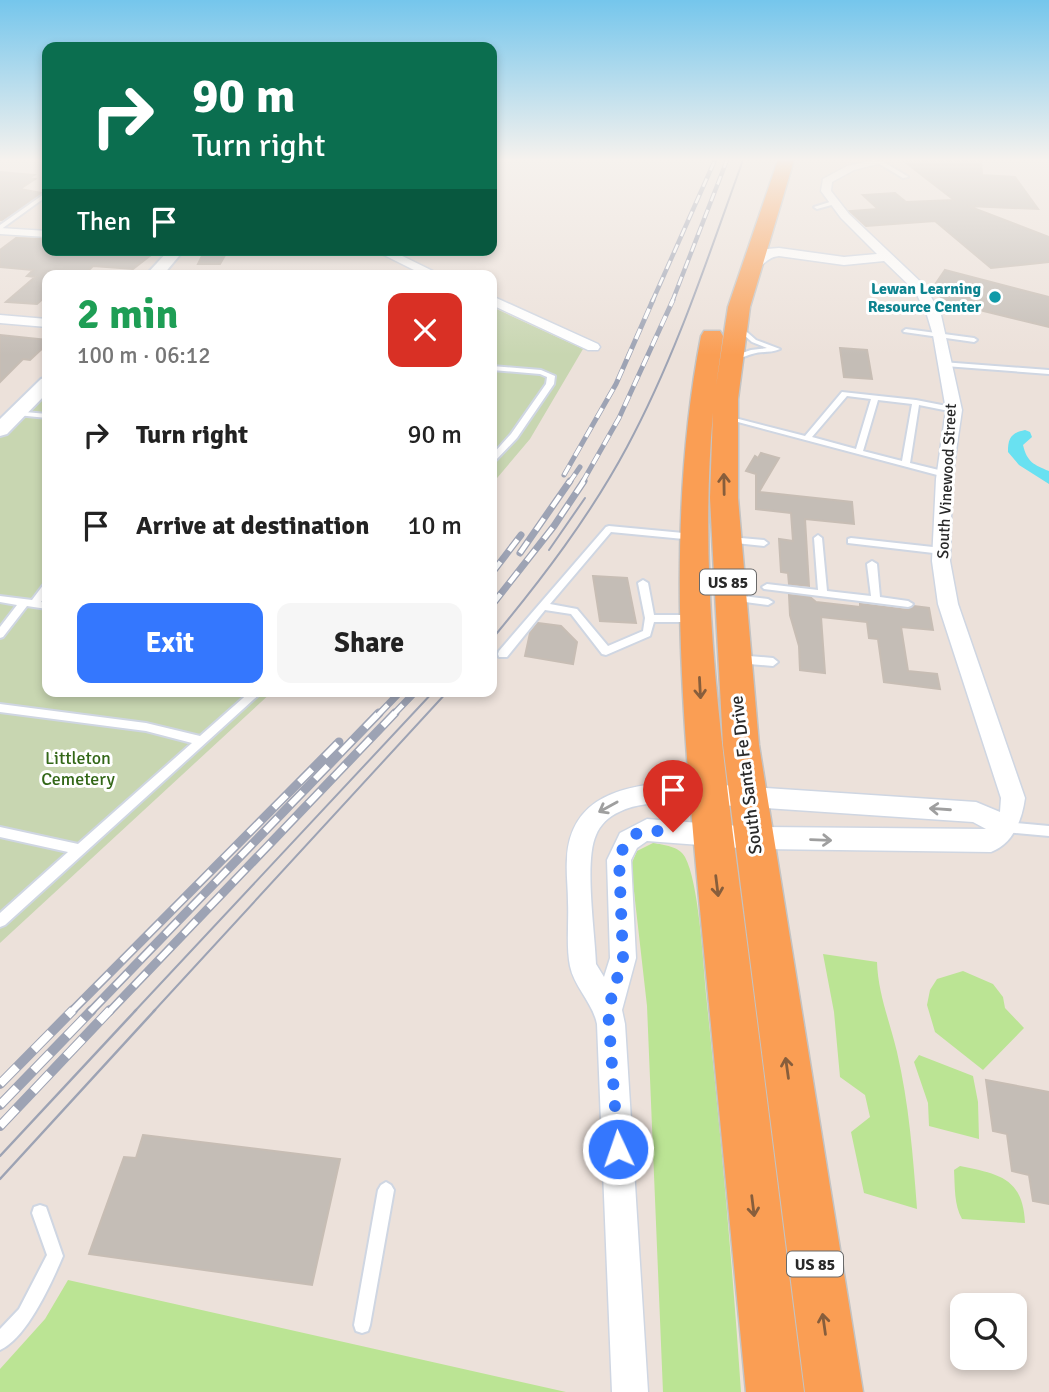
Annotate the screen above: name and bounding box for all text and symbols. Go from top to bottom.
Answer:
text: 90 m [192,66,295,126]
icon: right [77,70,168,161]
text: Turn right [192,126,325,165]
icon: arrive [145,203,183,241]
text: Then [77,206,131,238]
place label: Lewan Learning Resource Center [868,279,982,317]
text: 2 min [77,289,178,340]
marker: Lewan Learning Resource Center [987,289,1003,305]
button: close [388,293,462,367]
text: 100 m · 06:12 [77,341,211,370]
street label: South Vinewood Street [933,402,961,559]
icon: right [77,416,115,454]
text: Turn right [136,419,248,451]
text: 90 m [407,419,462,451]
one-way arrow [717,472,731,495]
icon: arrive [77,507,115,545]
text: Arrive at destination [136,510,369,542]
text: 10 m [407,510,462,542]
road number: US 85 [700,569,756,594]
button: Exit [77,603,263,683]
button: Share [277,603,462,683]
one-way arrow [693,676,706,699]
street label: South Santa Fe Drive [725,694,767,856]
park label: Littleton Cemetery [41,747,115,790]
pin [643,760,703,832]
icon: arrive [654,771,692,809]
one-way arrow [599,800,619,814]
one-way arrow [930,802,952,815]
one-way arrow [810,833,833,847]
one-way arrow [711,874,724,897]
one-way arrow [780,1057,793,1080]
position arrow [581,1112,655,1186]
one-way arrow [747,1194,760,1217]
road number: US 85 [787,1252,843,1276]
map controls [950,1293,1027,1370]
button: search [950,1293,1027,1370]
one-way arrow [818,1314,831,1336]

